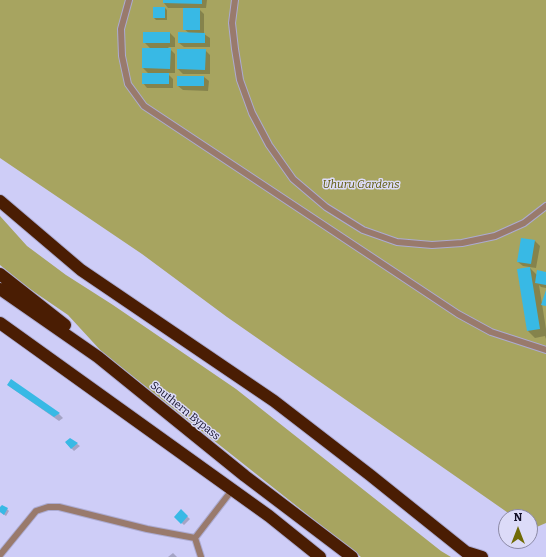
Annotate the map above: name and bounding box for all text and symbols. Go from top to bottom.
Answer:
park label: Uhuru Gardens [323,178,399,192]
street label: Southern Bypass [147,379,223,443]
north arrow [498,509,538,549]
text: N [514,511,522,524]

